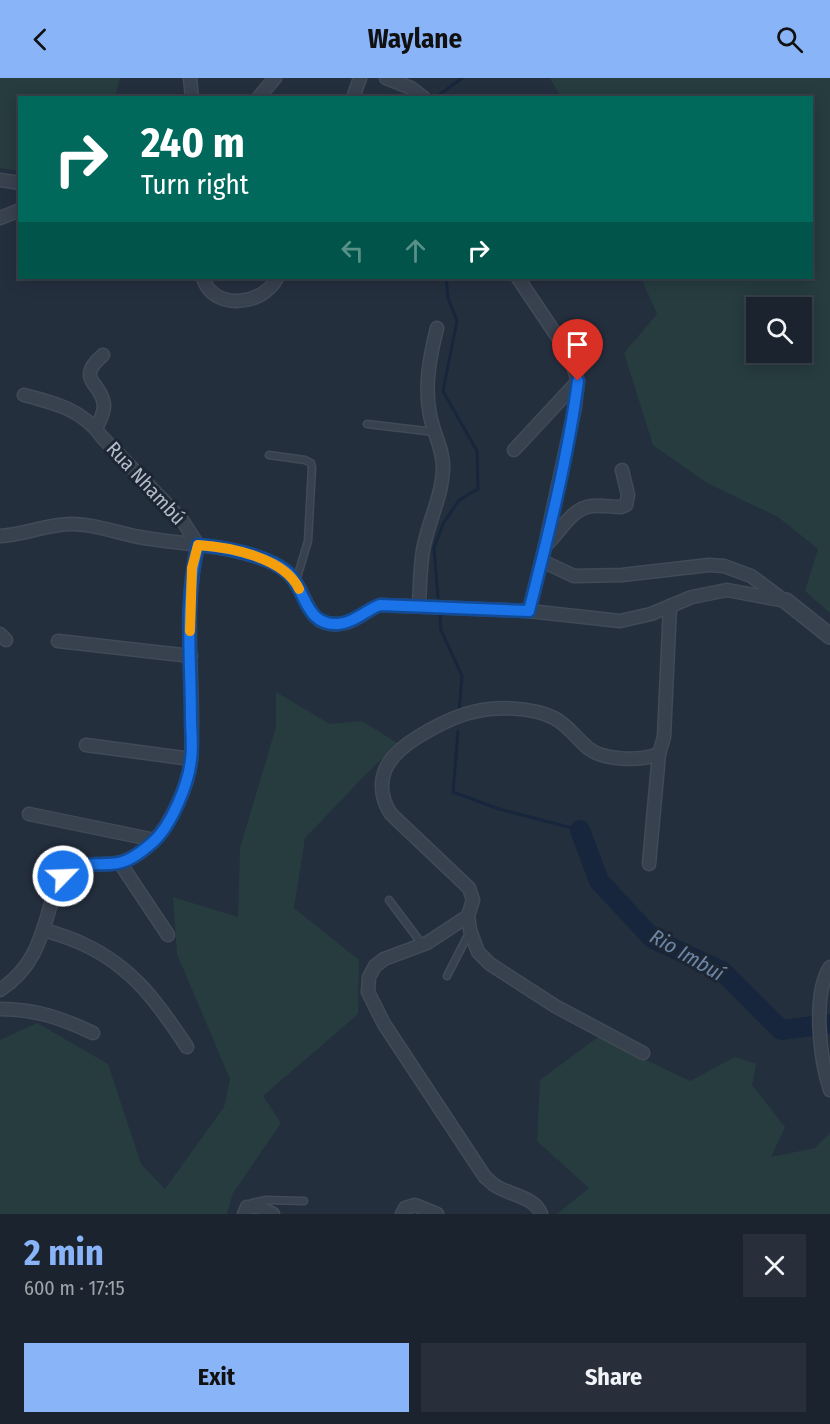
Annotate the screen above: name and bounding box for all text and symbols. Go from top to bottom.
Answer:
icon: back [24,23,57,56]
text: Waylane [368,23,462,55]
icon: search [773,23,806,56]
text: 240 m [141,118,245,168]
icon: right [42,120,120,198]
text: Turn right [141,169,249,201]
icon: left [336,234,369,267]
icon: ahead [399,234,432,267]
icon: right [462,234,495,267]
map controls [746,297,812,363]
button: search [746,297,812,363]
pin [552,319,603,381]
icon: arrive [561,328,594,361]
street label: Rua Nhambú [101,436,191,530]
position arrow [31,844,95,908]
water label: Rio Imbuí [645,923,730,987]
text: 2 min [24,1231,104,1275]
button: close [743,1234,806,1297]
text: 600 m · 17:15 [24,1276,125,1300]
button: Exit [24,1343,409,1412]
button: Share [421,1343,806,1412]

